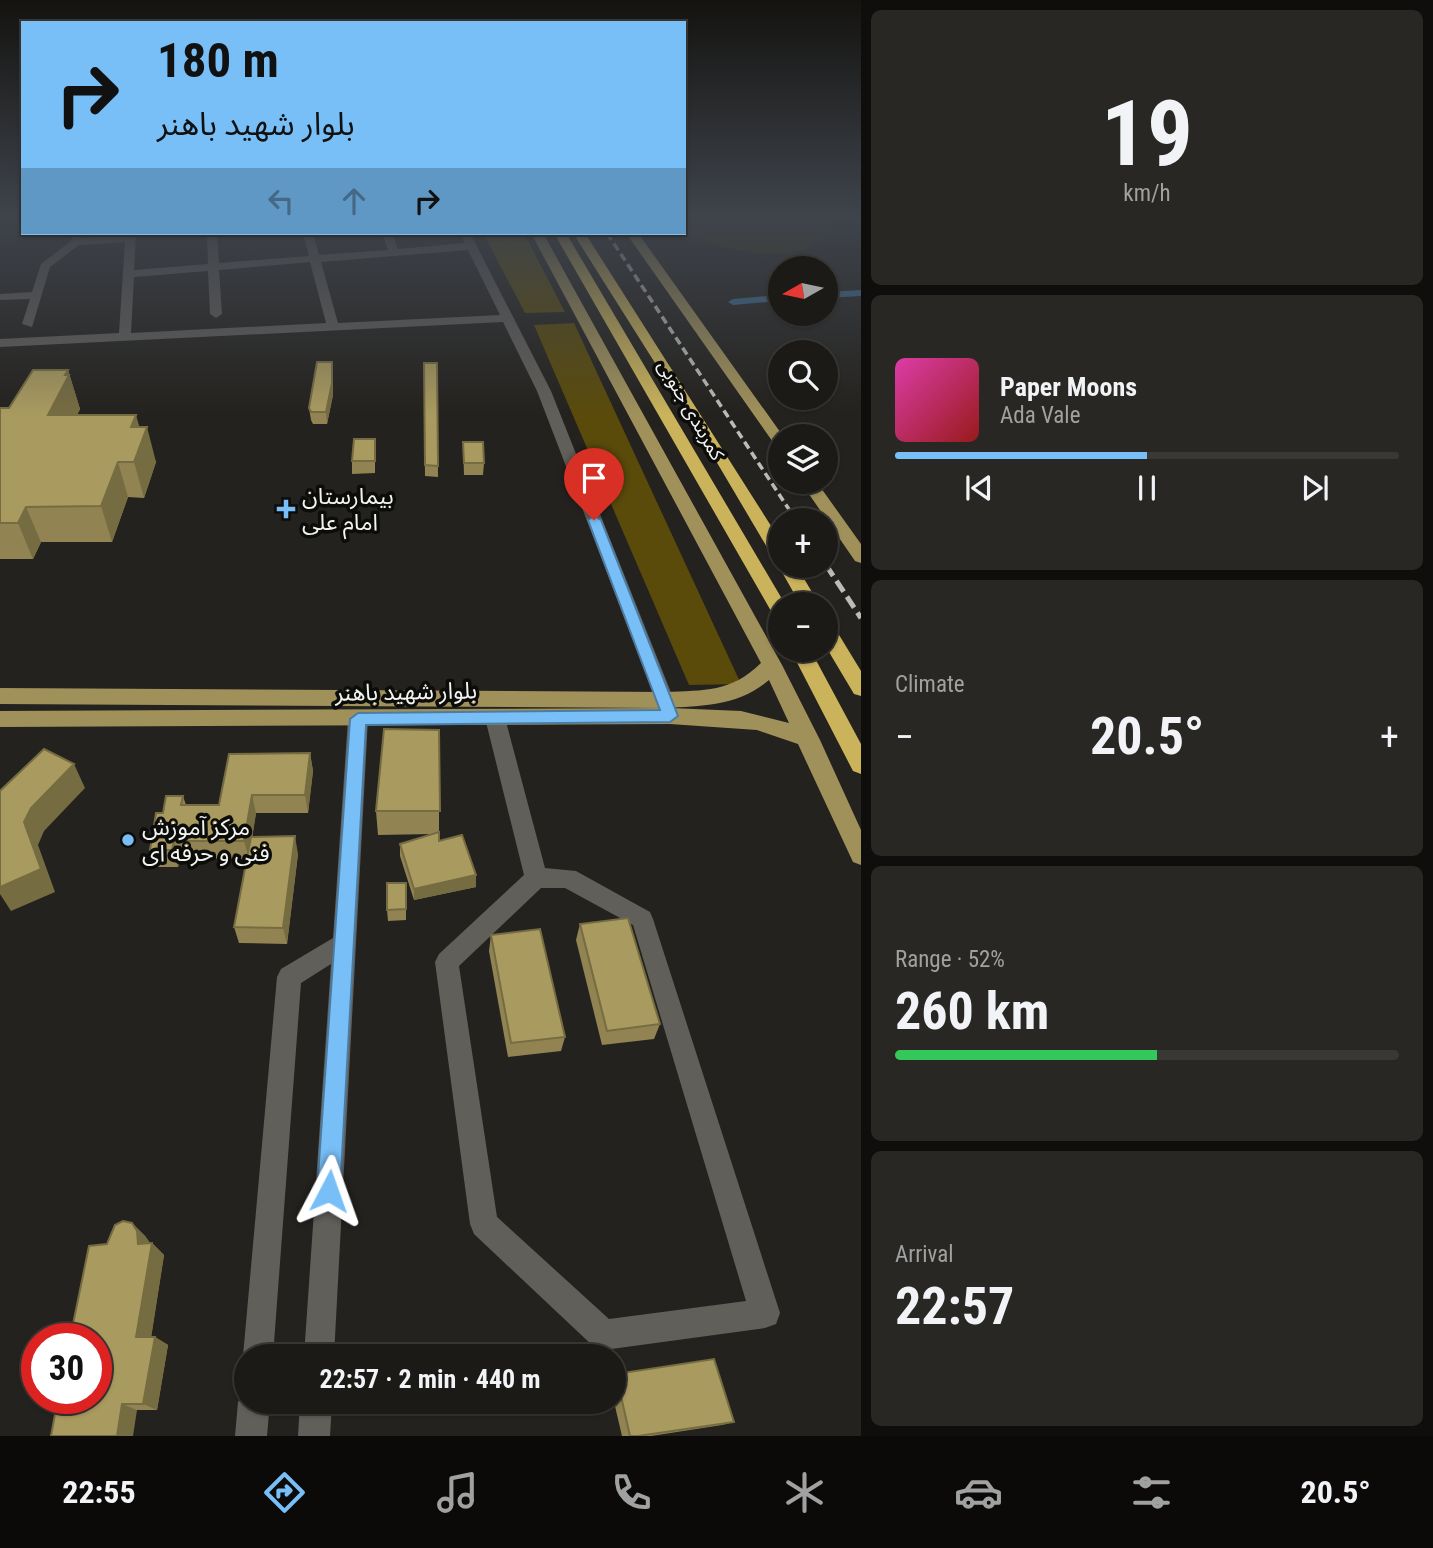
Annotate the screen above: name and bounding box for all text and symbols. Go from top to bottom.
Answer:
text: 180 m [157,32,279,89]
icon: right [42,49,133,140]
text: 19 [1101,81,1193,187]
text: بلوار شهید باهنر [157,105,355,143]
text: km/h [1123,180,1171,207]
icon: left [262,182,300,220]
icon: ahead [335,182,373,220]
icon: right [408,182,446,220]
north arrow [768,256,838,326]
map controls [768,256,838,662]
button: search [768,340,838,410]
street label: کمربندی جنوبی [653,356,730,465]
text: Paper Moons [1000,372,1137,402]
text: Ada Vale [1000,402,1080,429]
button: layers [768,424,838,494]
pin [564,448,624,520]
icon: arrive [575,459,613,497]
icon: previous [960,469,998,507]
icon: pause [1128,469,1166,507]
icon: next [1296,469,1334,507]
place label: بیمارستان امام علی [302,483,394,540]
marker: بیمارستان امام علی [276,499,296,519]
button: + [768,508,838,578]
button: − [768,592,838,662]
text: Climate [895,671,965,698]
street label: بلوار شهید باهنر [334,677,477,707]
text: 20.5° [1090,706,1204,767]
text: − [895,715,914,759]
text: + [1380,715,1399,759]
place label: مرکز آموزش فنی و حرفه ای [142,814,270,867]
marker: مرکز آموزش فنی و حرفه ای [120,832,136,848]
text: Range · 52% [895,946,1005,973]
text: 260 km [895,981,1049,1042]
position arrow [292,1154,366,1228]
text: Arrival [895,1241,954,1268]
text: 22:57 [895,1276,1014,1337]
speed limit sign: 30 [21,1323,112,1414]
text: 22:57 · 2 min · 440 m [320,1364,540,1394]
icon: directions [260,1468,309,1517]
icon: music [433,1468,482,1517]
icon: phone [607,1468,656,1517]
icon: climate [780,1468,829,1517]
icon: car [954,1468,1003,1517]
icon: filters [1127,1468,1176,1517]
text: 22:55 [62,1473,136,1511]
text: 20.5° [1300,1473,1371,1511]

